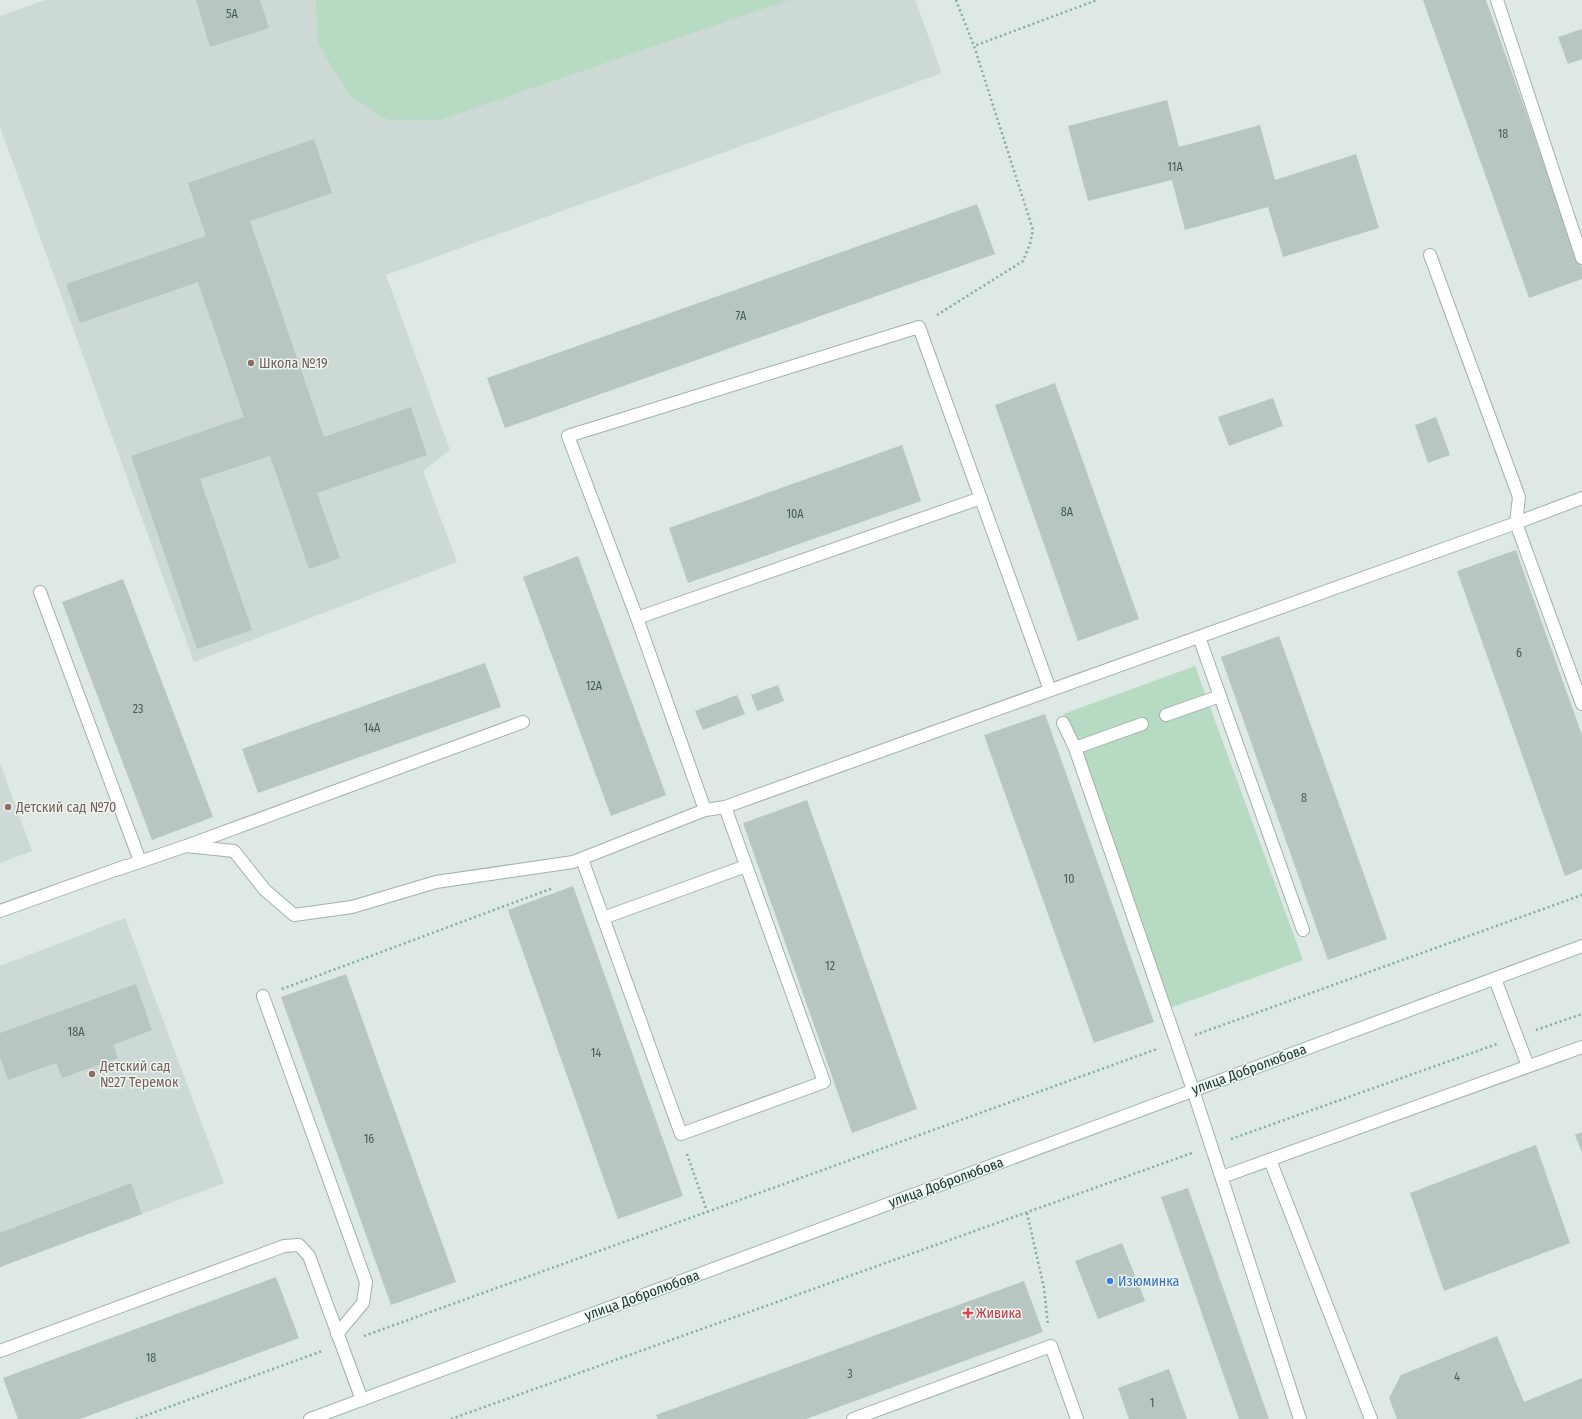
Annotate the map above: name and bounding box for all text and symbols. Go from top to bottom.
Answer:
house number: 5А [226,7,239,21]
house number: 18 [1498,127,1508,141]
house number: 11А [1167,160,1183,174]
house number: 7А [736,309,747,323]
place label: Школа №19 [259,355,328,372]
marker: Школа №19 [246,358,256,368]
house number: 8А [1061,505,1074,519]
house number: 10А [786,507,804,521]
house number: 6 [1516,646,1522,660]
house number: 12А [586,679,603,693]
house number: 23 [133,702,143,716]
house number: 14А [364,721,381,735]
house number: 8 [1301,791,1307,805]
place label: Детский сад №70 [15,799,116,816]
marker: Детский сад №70 [3,802,13,812]
house number: 10 [1064,872,1074,886]
house number: 12 [825,959,835,973]
house number: 18А [68,1025,85,1039]
street label: улица Добролюбова [1189,1041,1309,1098]
house number: 14 [591,1046,601,1060]
place label: Детский сад №27 Теремок [99,1058,179,1091]
marker: Детский сад №27 Теремок [87,1069,97,1079]
house number: 16 [364,1132,374,1146]
street label: улица Добролюбова [886,1154,1006,1211]
street label: улица Добролюбова [582,1267,702,1324]
place label: Изюминка [1118,1273,1179,1290]
marker: Изюминка [1105,1276,1115,1286]
place label: Живика [976,1305,1022,1322]
marker: Живика [963,1308,973,1318]
house number: 18 [146,1351,156,1365]
house number: 3 [847,1367,853,1381]
house number: 4 [1454,1370,1460,1384]
house number: 1 [1150,1396,1154,1410]

